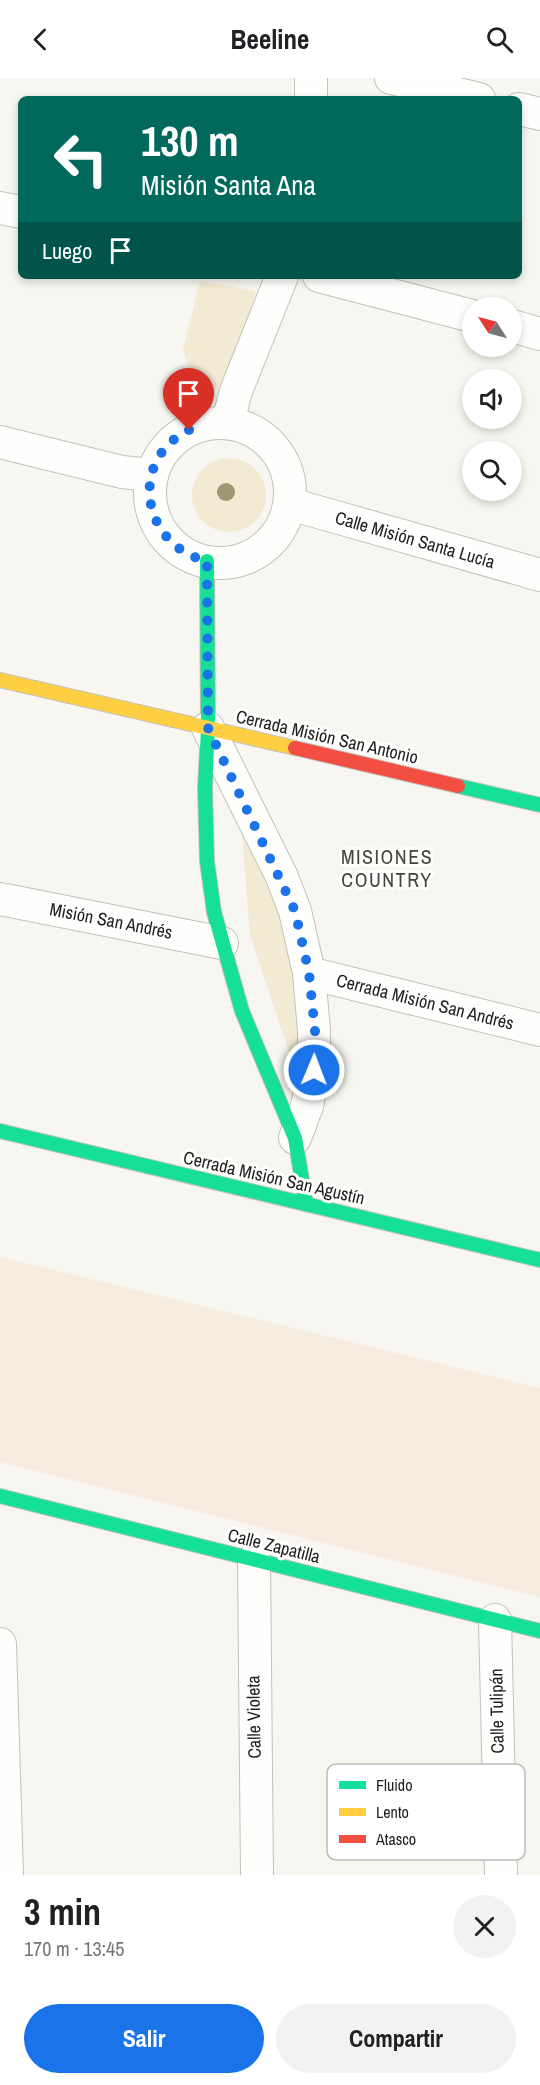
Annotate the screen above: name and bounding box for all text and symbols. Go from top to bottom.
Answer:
text: Beeline [231,21,309,57]
icon: back [24,23,57,56]
icon: search [483,23,516,56]
text: 130 m [141,113,239,169]
icon: left [42,120,120,198]
text: Misión Santa Ana [141,167,316,203]
icon: arrive [104,234,137,267]
text: Luego [42,236,92,266]
north arrow [462,297,522,357]
map controls [462,297,522,501]
pin [163,368,214,430]
button: sound [462,369,522,429]
icon: arrive [172,377,205,410]
button: search [462,441,522,501]
street label: Calle Misión Santa Lucía [332,505,498,574]
street label: Cerrada Misión San Antonio [234,703,421,770]
district label: MISIONES COUNTRY [341,843,433,893]
street label: Misión San Andrés [47,896,175,945]
street label: Cerrada Misión San Andrés [334,967,517,1036]
position arrow [282,1038,346,1102]
street label: Cerrada Misión San Agustín [181,1144,367,1211]
street label: Calle Zapatilla [225,1522,323,1569]
street label: Calle Tulipán [483,1668,510,1754]
street label: Calle Violeta [240,1675,267,1759]
legend [327,1764,525,1860]
text: Fluido [376,1774,412,1796]
text: Lento [376,1801,409,1823]
text: Atasco [375,1828,416,1850]
text: 3 min [24,1888,101,1936]
button: close [453,1895,516,1958]
text: 170 m · 13:45 [24,1935,124,1962]
button: Salir [24,2004,264,2073]
button: Compartir [276,2004,516,2073]

